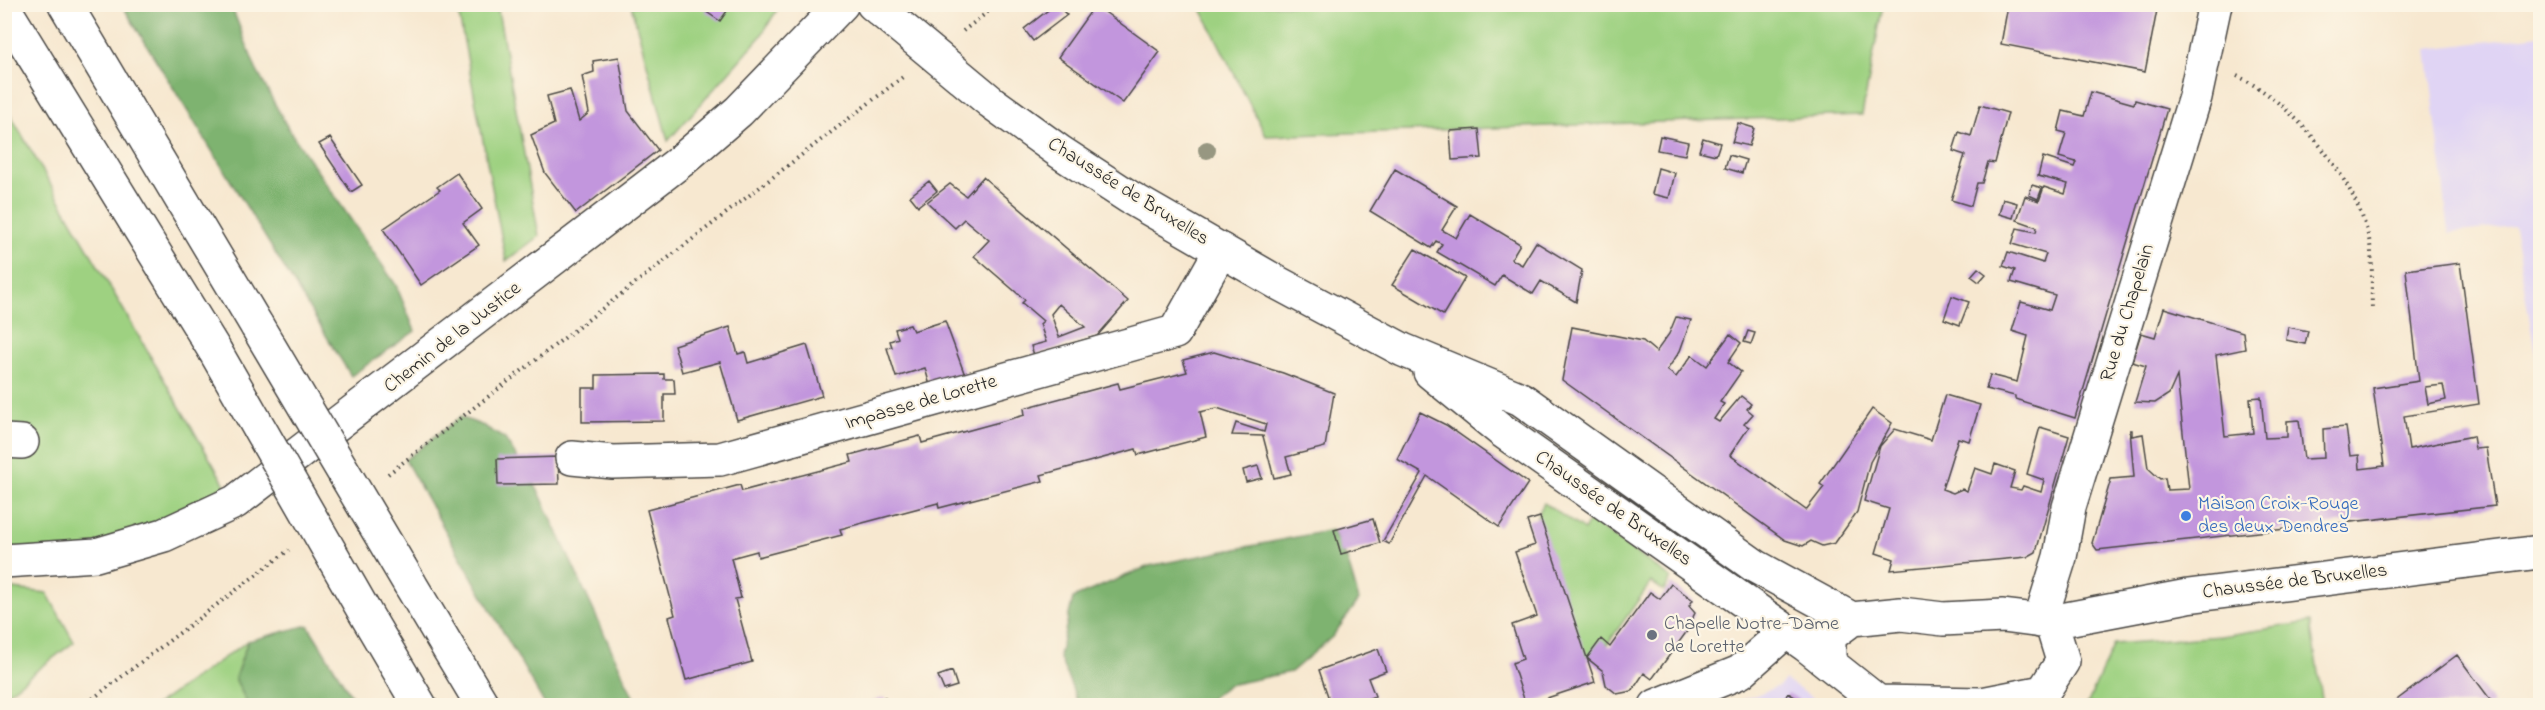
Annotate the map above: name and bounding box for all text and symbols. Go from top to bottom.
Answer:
street label: Chaussée de Bruxelles [1041,130,1215,254]
street label: Rue du Chapelain [2093,240,2163,386]
street label: Chemin de la Justice [378,275,528,401]
street label: Impasse de Lorette [842,367,1000,439]
street label: Chaussée de Bruxelles [1529,444,1697,574]
place label: Maison Croix-Rouge des deux Dendres [2198,490,2358,542]
marker: Maison Croix-Rouge des deux Dendres [2179,509,2193,523]
street label: Chaussée de Bruxelles [2201,556,2389,608]
place label: Chapelle Notre-Dame de Lorette [1664,610,1839,662]
marker: Chapelle Notre-Dame de Lorette [1645,628,1659,642]

